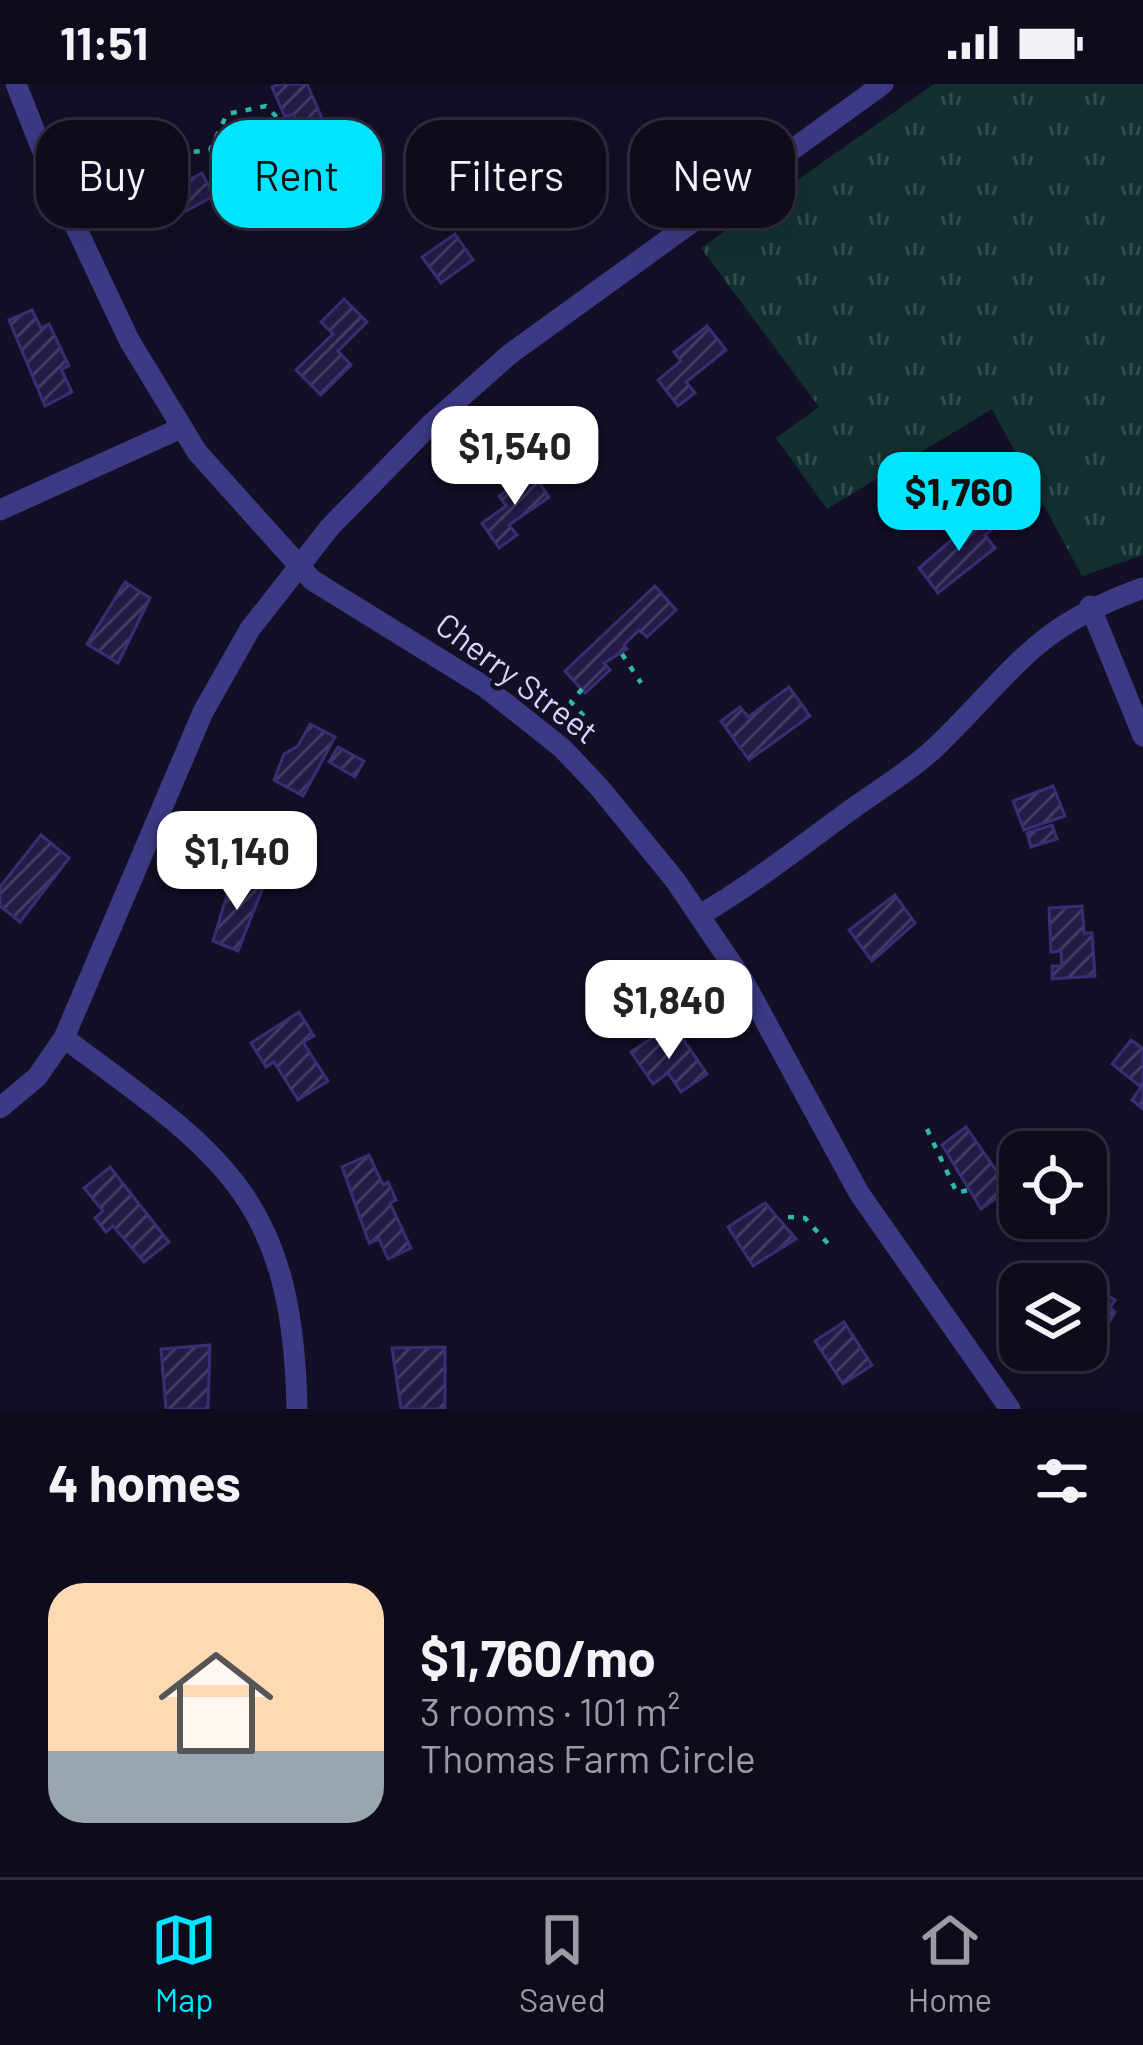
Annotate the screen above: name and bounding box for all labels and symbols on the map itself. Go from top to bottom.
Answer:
pin: $1,540 [417,406,613,508]
pin: $1,760 [861,452,1057,554]
street label: Cherry Street [429,603,606,751]
pin: $1,140 [139,811,335,913]
pin: $1,840 [571,960,767,1062]

